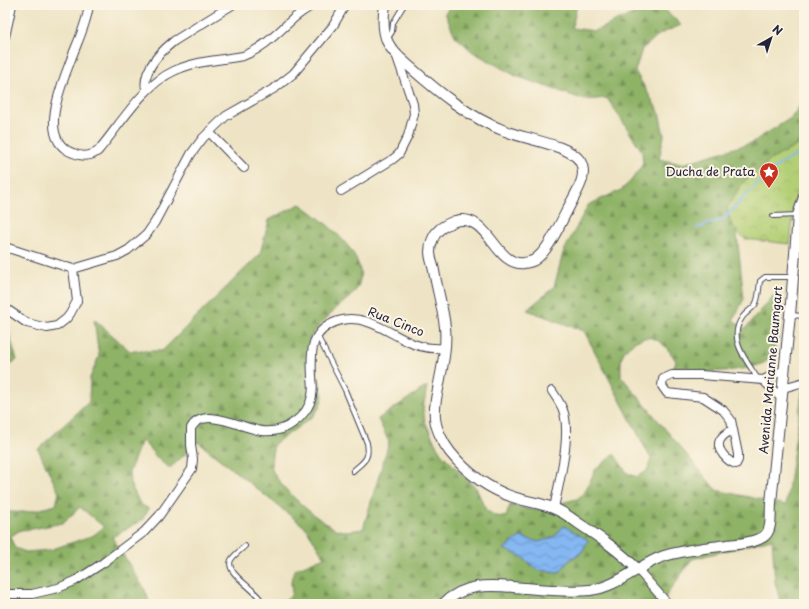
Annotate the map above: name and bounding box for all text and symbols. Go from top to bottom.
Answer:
north arrow [751,18,791,58]
text: N [769,20,787,39]
place icon: Ducha de Prata [758,161,780,189]
place label: Ducha de Prata [665,162,755,180]
street label: Avenida Marianne Baumgart [754,285,786,455]
street label: Rua Cinco [366,302,427,341]

